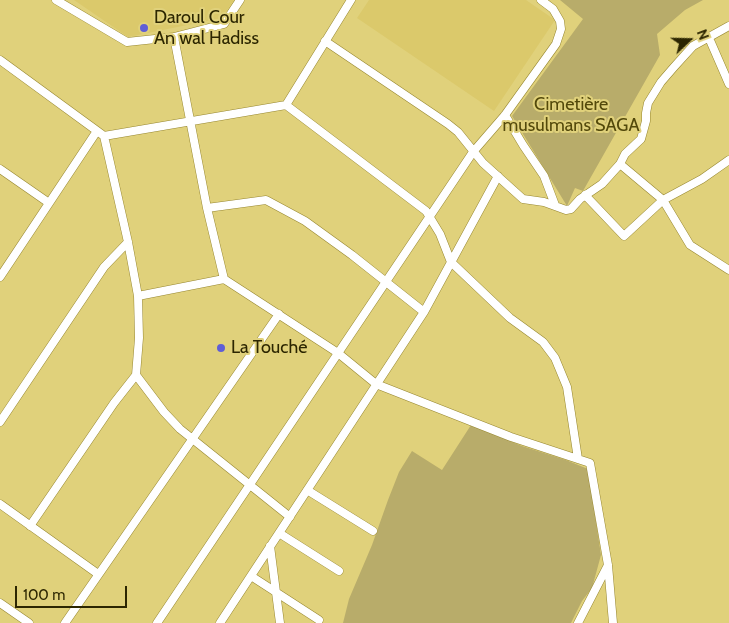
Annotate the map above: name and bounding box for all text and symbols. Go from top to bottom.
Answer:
place label: Daroul Cour An wal Hadiss [154,7,259,50]
north arrow [664,15,714,65]
marker: Daroul Cour An wal Hadiss [138,22,150,34]
text: N [693,27,713,42]
park label: Cimetière musulmans SAGA [503,94,639,136]
place label: La Touché [231,337,307,359]
marker: La Touché [215,342,227,354]
scale bar [18,576,130,608]
text: 100 m [23,586,65,604]

